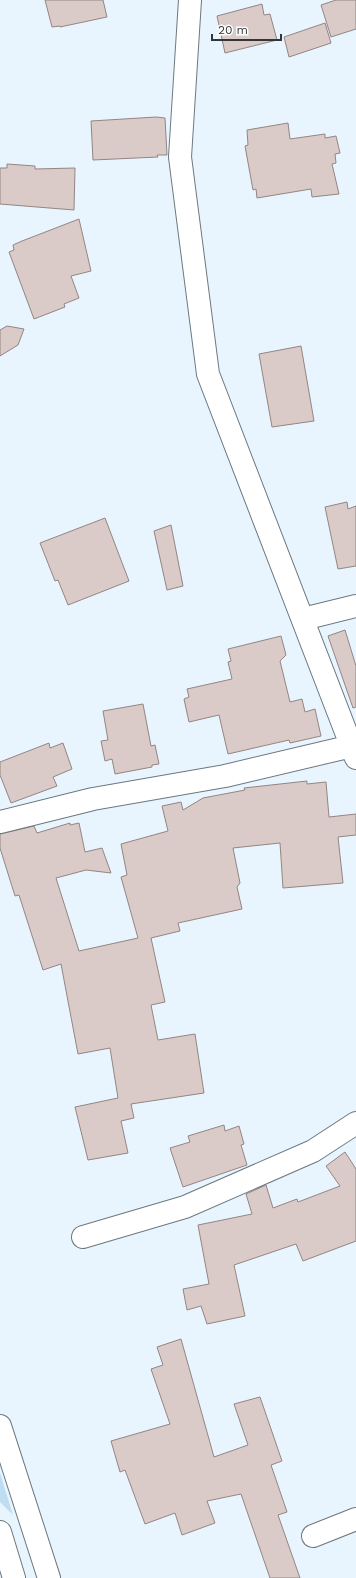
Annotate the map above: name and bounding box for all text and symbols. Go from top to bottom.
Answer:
scale bar [212,16,281,42]
text: 20 m [218,23,248,37]

